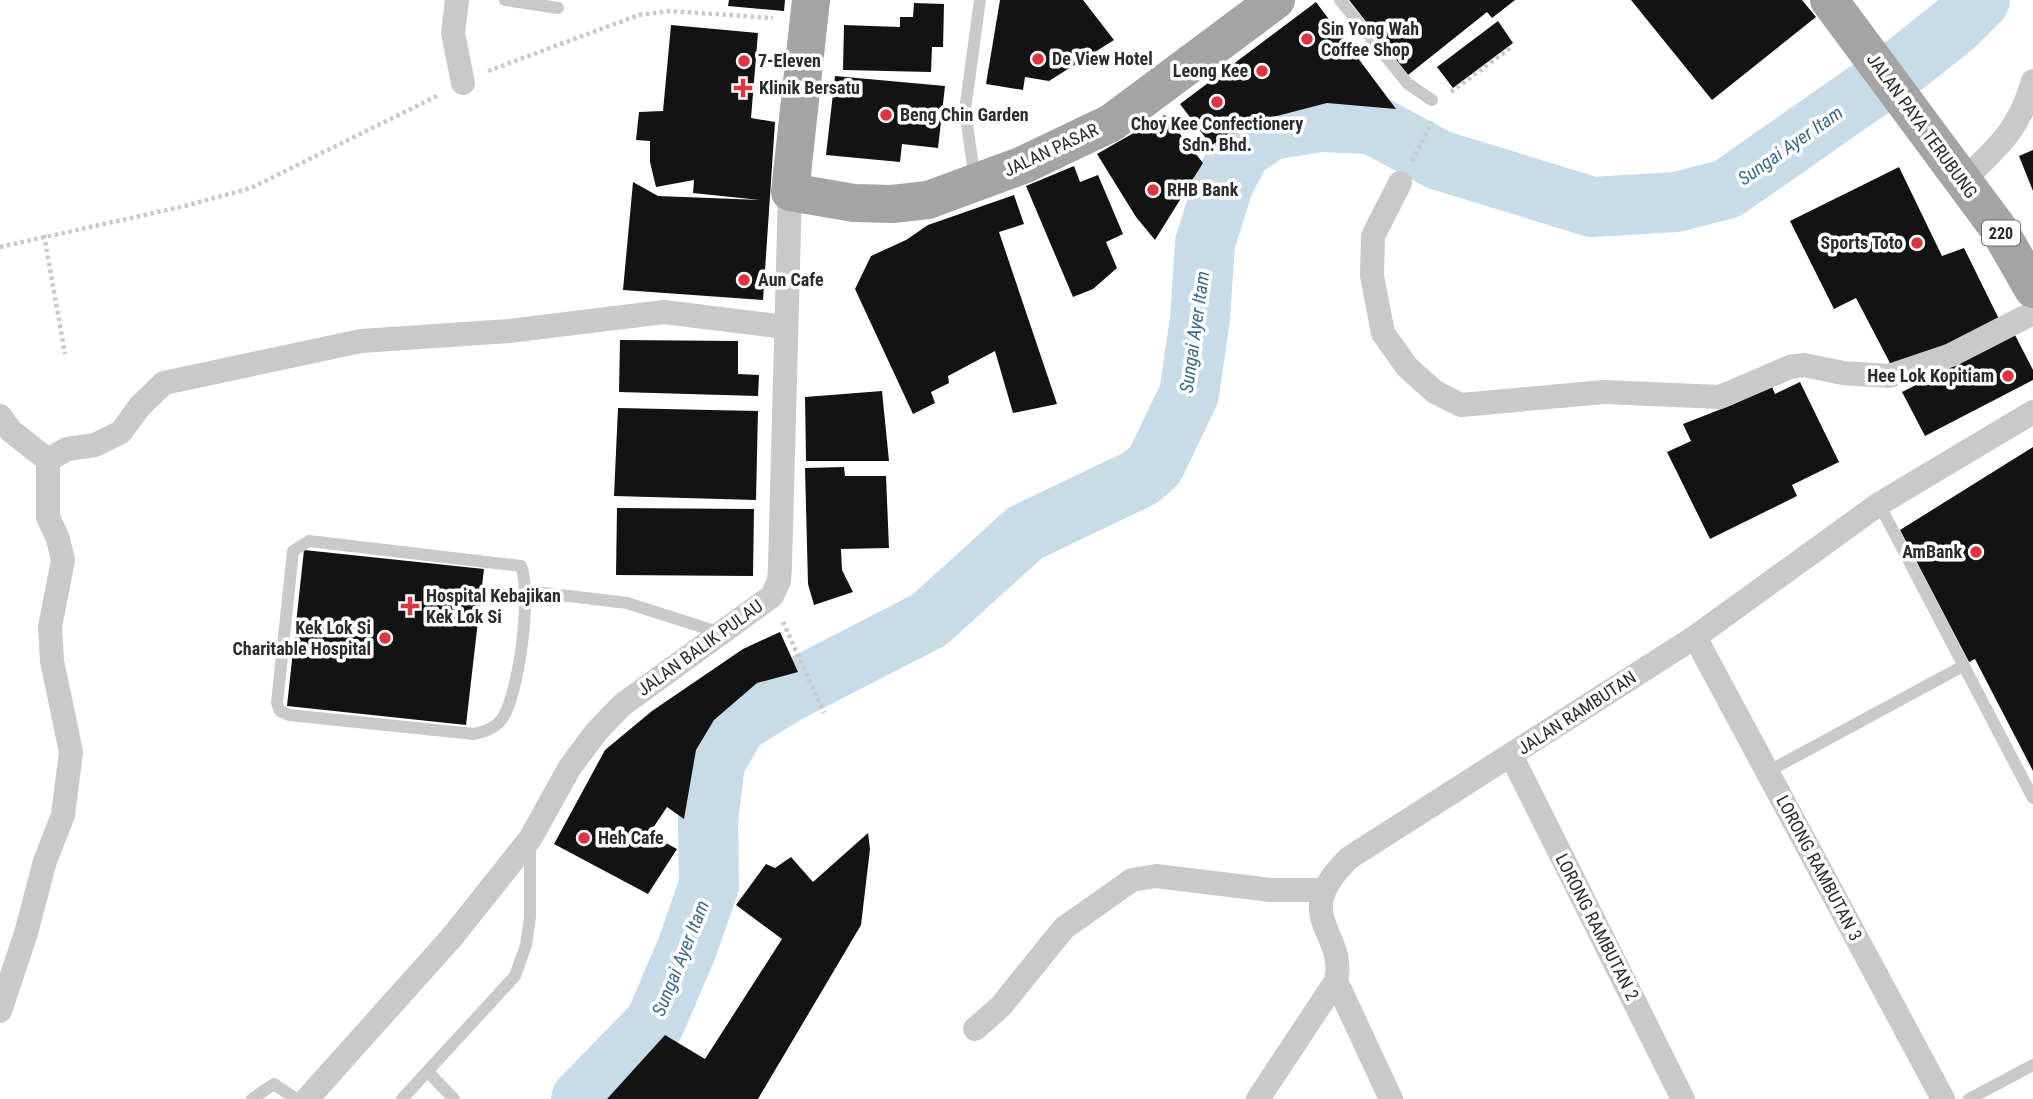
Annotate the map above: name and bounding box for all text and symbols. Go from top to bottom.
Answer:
place label: Sin Yong Wah Coffee Shop [1321,18,1419,60]
marker: Sin Yong Wah Coffee Shop [1299,31,1315,47]
place label: De View Hotel [1052,48,1153,69]
street label: JALAN PAYA TERUBUNG [1863,49,1982,202]
place label: 7-Eleven [758,50,821,71]
marker: De View Hotel [1030,51,1046,67]
marker: 7-Eleven [736,53,752,69]
place label: Leong Kee [1173,60,1248,81]
marker: Leong Kee [1254,63,1270,79]
place label: Klinik Bersatu [759,77,860,98]
marker: Klinik Bersatu [733,78,753,98]
marker: Choy Kee Confectionery Sdn. Bhd. [1209,94,1225,110]
water label: Sungai Ayer Itam [1733,101,1847,190]
place label: Beng Chin Garden [900,104,1029,125]
marker: Beng Chin Garden [878,107,894,123]
place label: Choy Kee Confectionery Sdn. Bhd. [1131,113,1303,155]
street label: JALAN PASAR [1000,118,1102,181]
place label: RHB Bank [1167,179,1239,200]
marker: RHB Bank [1145,182,1161,198]
road number: 220 [1982,220,2020,246]
place label: Sports Toto [1821,232,1903,253]
marker: Sports Toto [1909,235,1925,251]
place label: Aun Cafe [758,269,824,290]
water label: Sungai Ayer Itam [1175,270,1214,395]
marker: Aun Cafe [736,272,752,288]
place label: Hee Lok Kopitiam [1867,365,1994,386]
marker: Hee Lok Kopitiam [2000,368,2016,384]
place label: AmBank [1902,541,1962,562]
marker: AmBank [1968,544,1984,560]
place label: Hospital Kebajikan Kek Lok Si [426,585,561,627]
street label: JALAN BALIK PULAU [633,595,766,700]
marker: Hospital Kebajikan Kek Lok Si [400,596,420,616]
place label: Kek Lok Si Charitable Hospital [233,617,371,659]
marker: Kek Lok Si Charitable Hospital [377,630,393,646]
street label: JALAN RAMBUTAN [1514,666,1640,759]
street label: LORONG RAMBUTAN 3 [1772,791,1867,944]
place label: Heh Cafe [598,827,664,848]
marker: Heh Cafe [576,830,592,846]
street label: LORONG RAMBUTAN 2 [1551,850,1644,1004]
water label: Sungai Ayer Itam [647,897,714,1019]

